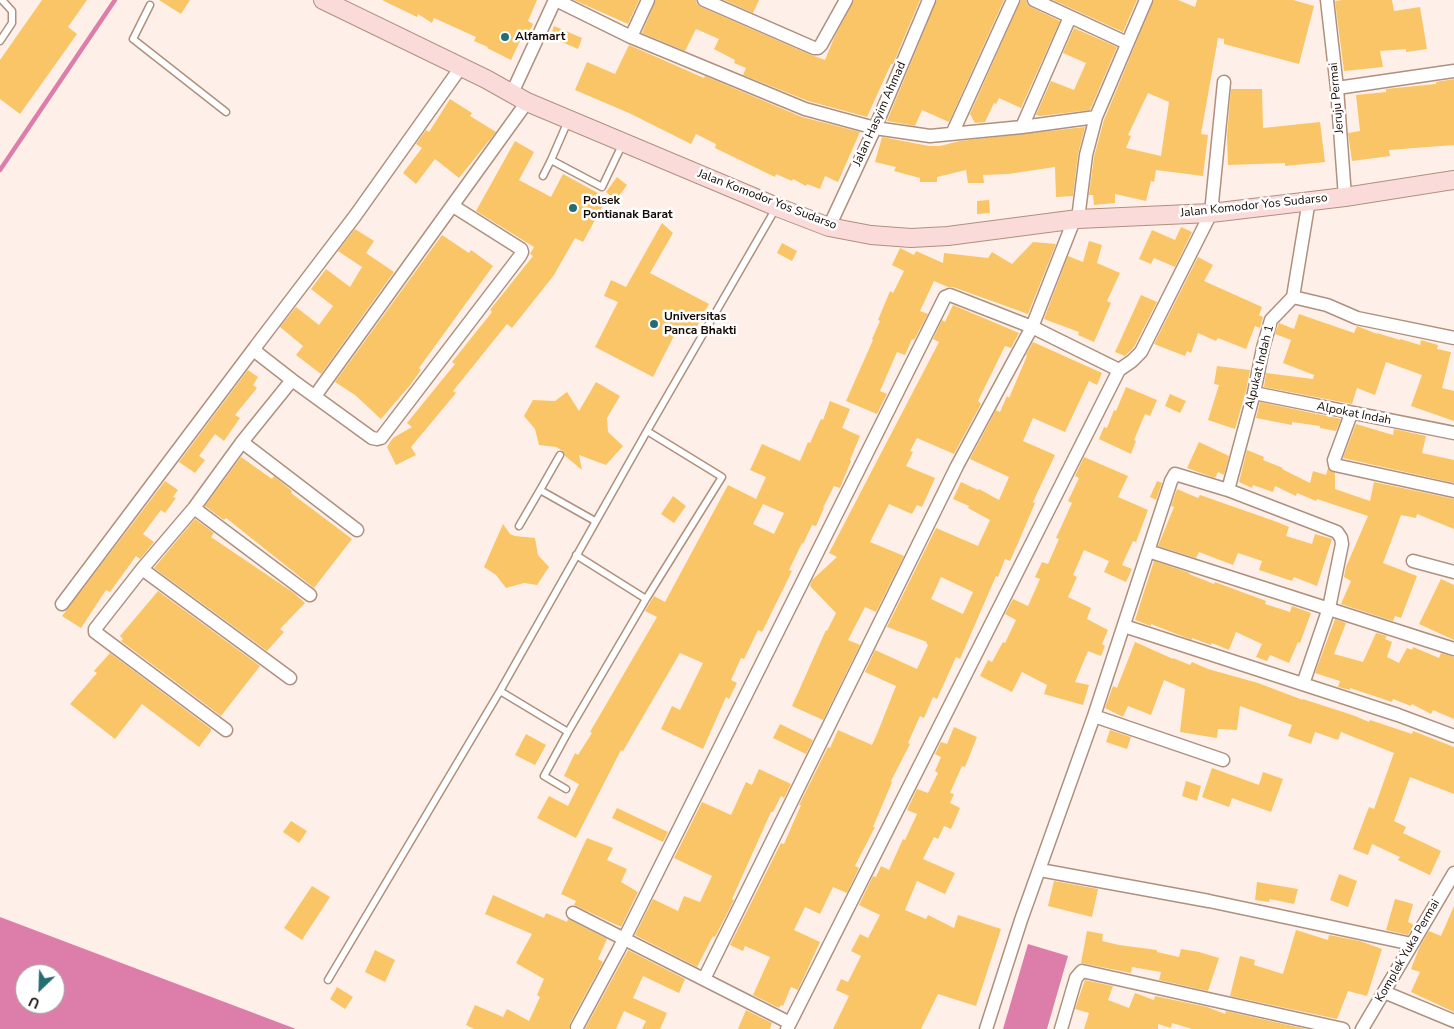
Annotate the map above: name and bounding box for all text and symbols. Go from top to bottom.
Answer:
place label: Alfamart [515,30,565,44]
marker: Alfamart [499,31,511,43]
street label: Jalan Hasyim Ahmad [851,60,909,168]
street label: Jeruju Permai [1327,62,1347,134]
street label: Jalan Komodor Yos Sudarso [695,167,839,233]
street label: Jalan Komodor Yos Sudarso [1180,191,1328,221]
place label: Polsek Pontianak Barat [583,194,673,222]
marker: Polsek Pontianak Barat [567,202,579,214]
place label: Universitas Panca Bhakti [664,310,736,338]
marker: Universitas Panca Bhakti [648,318,660,330]
street label: Alpukat Indah 1 [1243,324,1277,410]
street label: Alpokat Indah [1316,400,1392,428]
street label: Komplek Yuka Permai [1373,897,1443,1005]
north arrow [15,964,65,1014]
text: U [26,991,43,1013]

